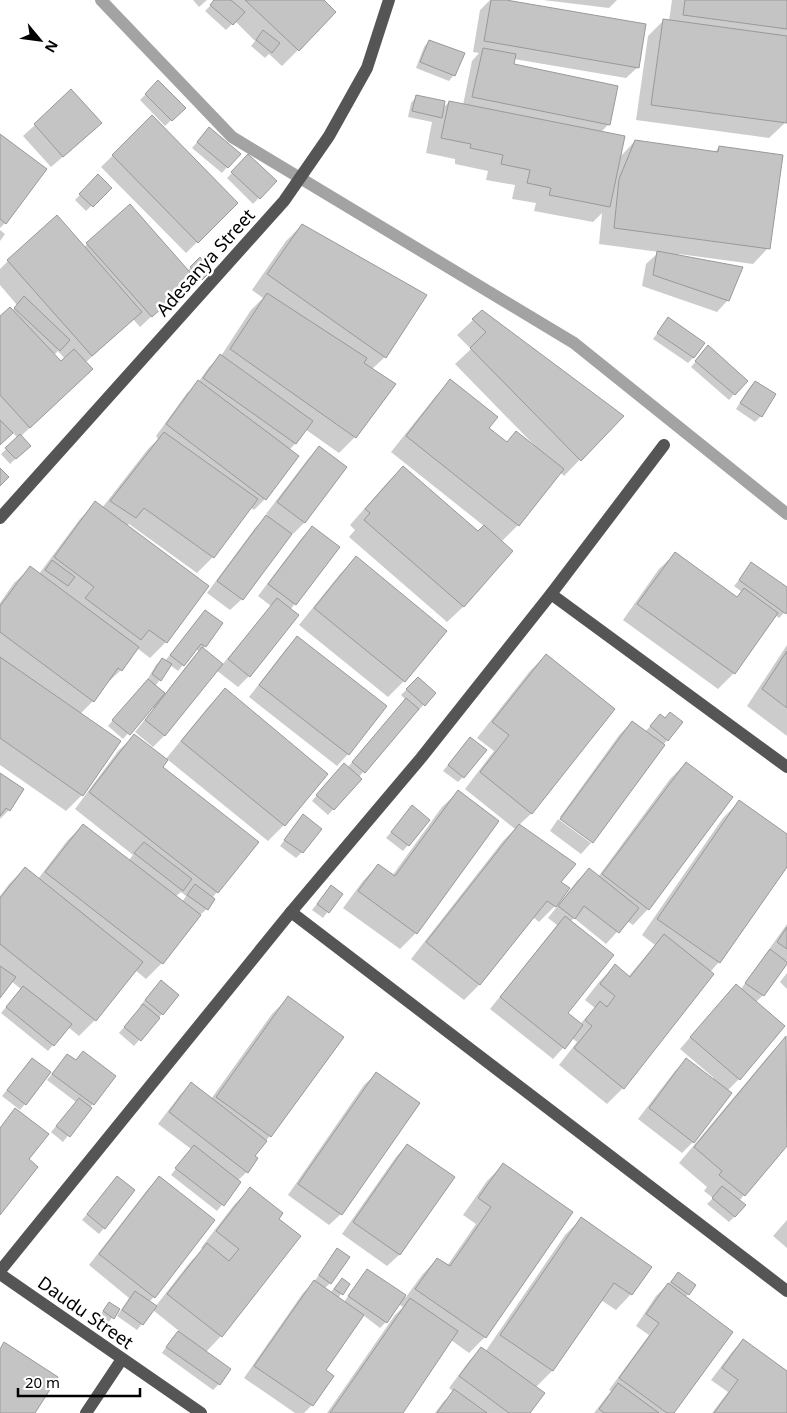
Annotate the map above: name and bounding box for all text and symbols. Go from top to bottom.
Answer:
north arrow [15,15,65,65]
text: N [41,37,63,56]
street label: Adesanya Street [150,203,260,321]
street label: Daudu Street [33,1270,139,1354]
scale bar [18,1366,140,1398]
text: 20 m [25,1372,60,1392]

